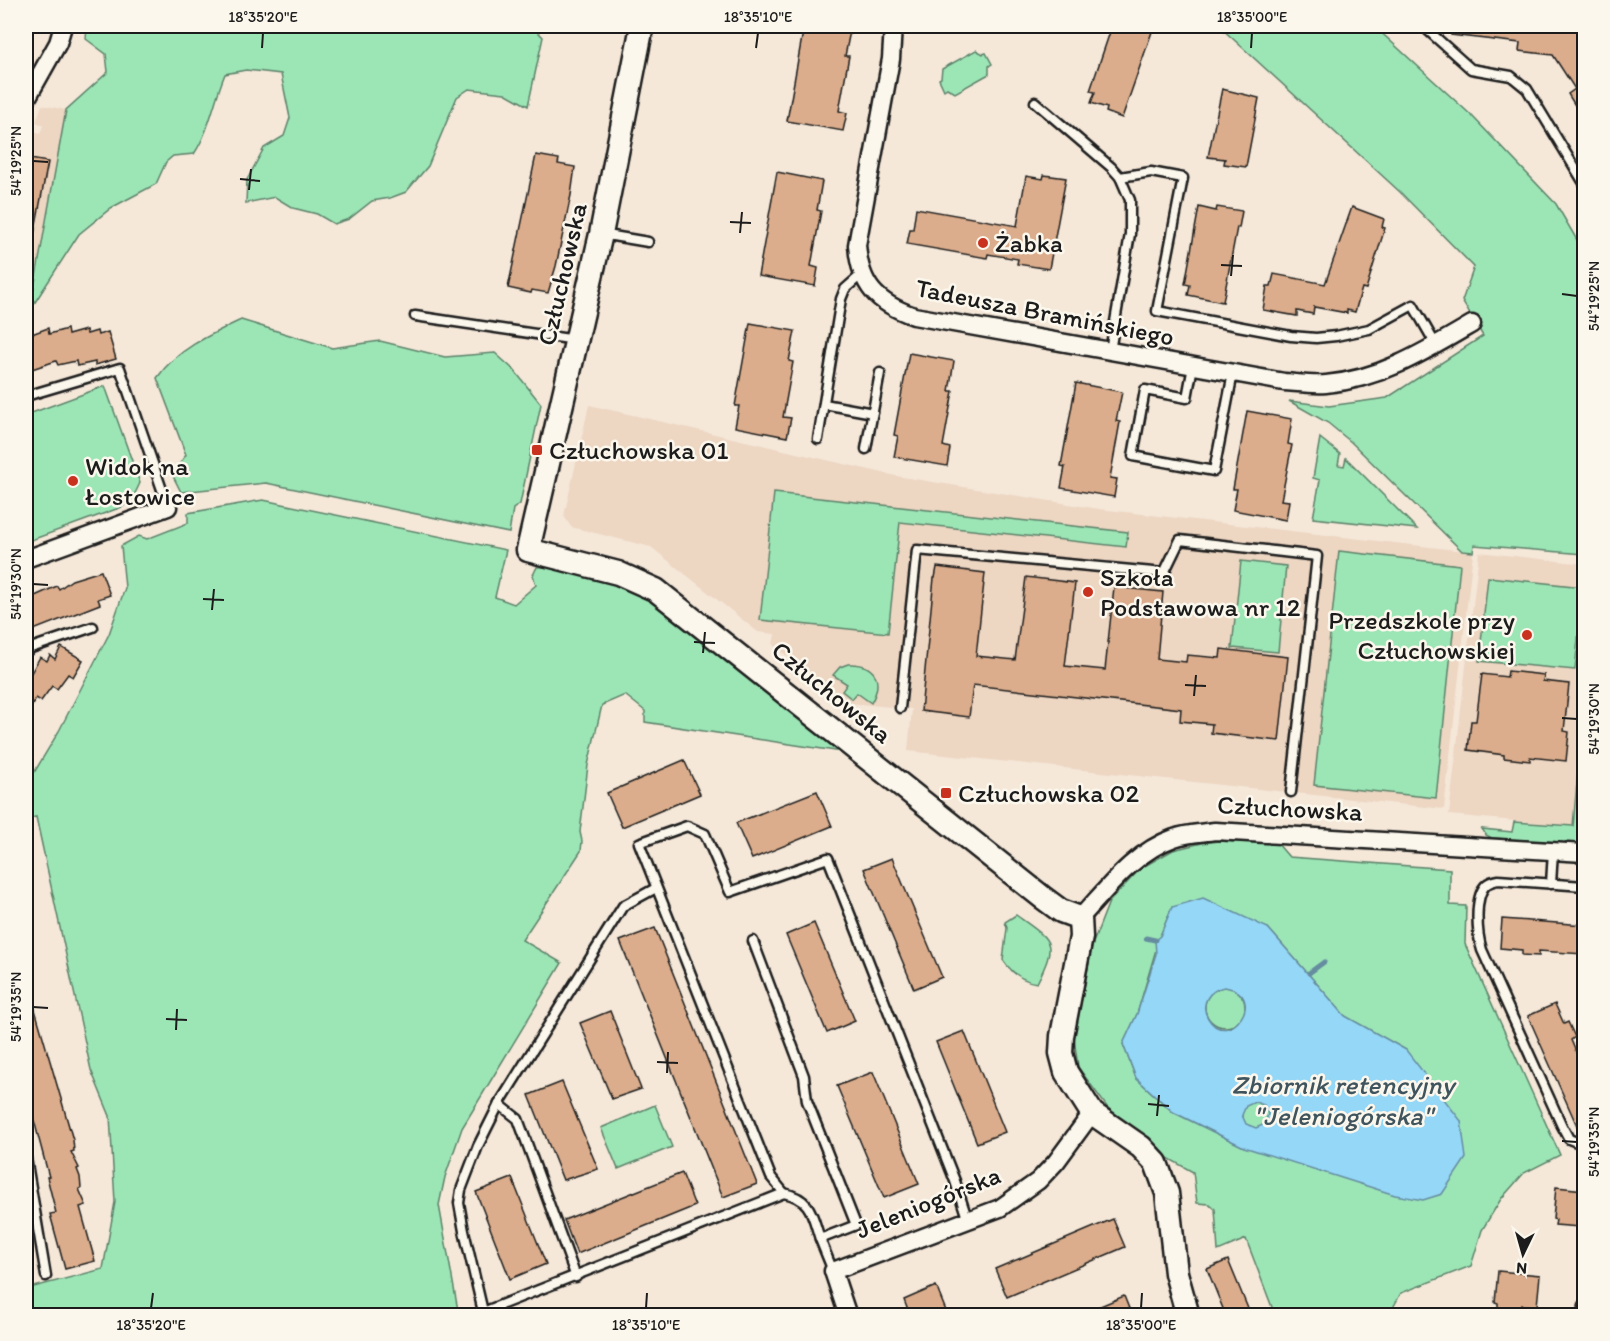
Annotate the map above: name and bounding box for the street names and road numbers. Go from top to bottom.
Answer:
street label: Człuchowska [530,199,594,349]
street label: Tadeusza Bramińskiego [913,271,1177,353]
street label: Człuchowska [765,634,899,751]
street label: Człuchowska [1216,788,1364,828]
street label: Jeleniogórska [851,1158,1005,1246]

